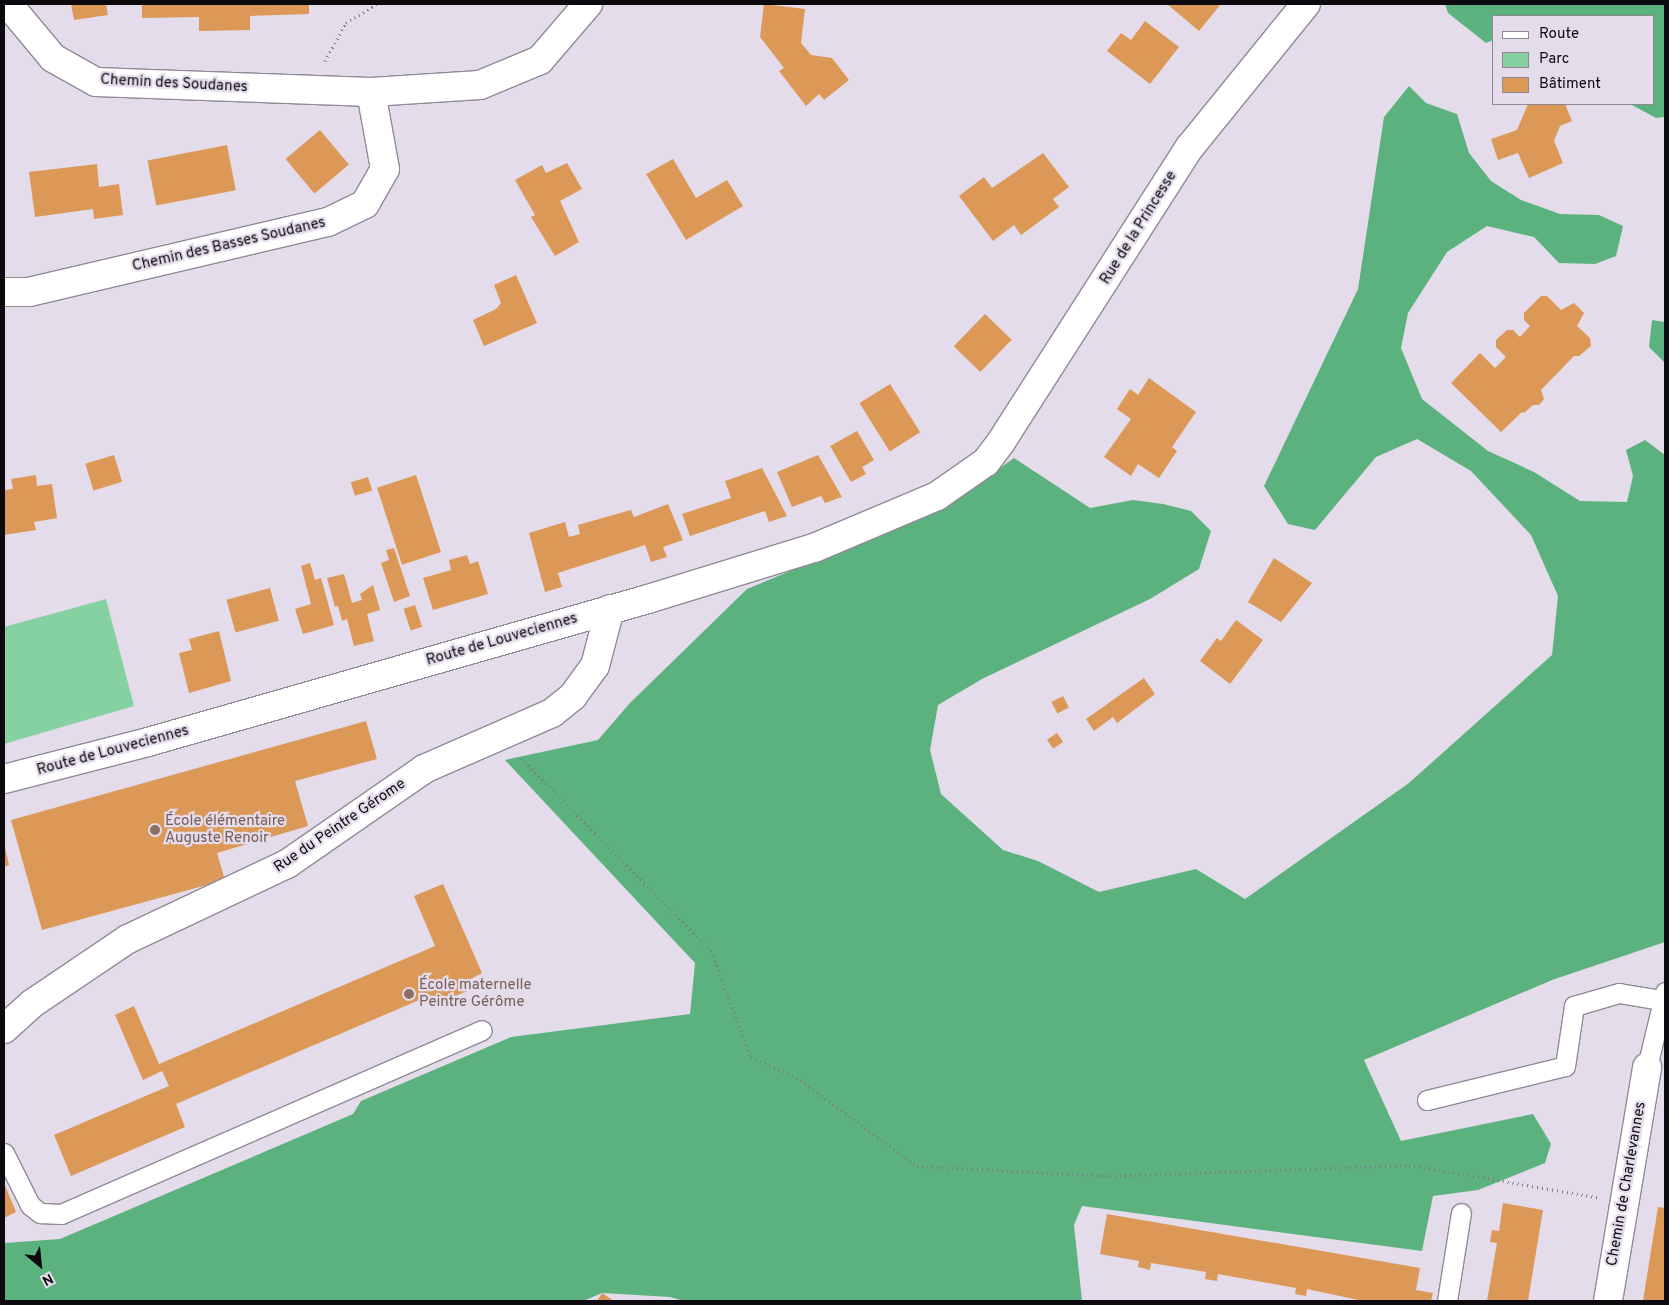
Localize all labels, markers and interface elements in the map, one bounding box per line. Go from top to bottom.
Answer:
legend [1492,15,1654,105]
text: Route [1539,25,1579,44]
text: Parc [1539,50,1569,69]
street label: Chemin des Soudanes [100,71,248,97]
text: Bâtiment [1539,75,1601,94]
street label: Rue de la Princesse [1097,168,1181,288]
street label: Chemin des Basses Soudanes [131,214,327,276]
street label: Route de Louveciennes [424,610,580,670]
street label: Route de Louveciennes [35,722,191,780]
street label: Rue du Peintre Gérome [271,775,409,877]
place label: École élémentaire Auguste Renoir [165,812,285,847]
marker: École élémentaire Auguste Renoir [149,824,161,836]
place label: École maternelle Peintre Gérôme [419,976,532,1011]
marker: École maternelle Peintre Gérôme [403,988,415,1000]
street label: Chemin de Charlevannes [1604,1100,1650,1268]
north arrow [15,1240,65,1290]
text: N [39,1269,56,1289]

